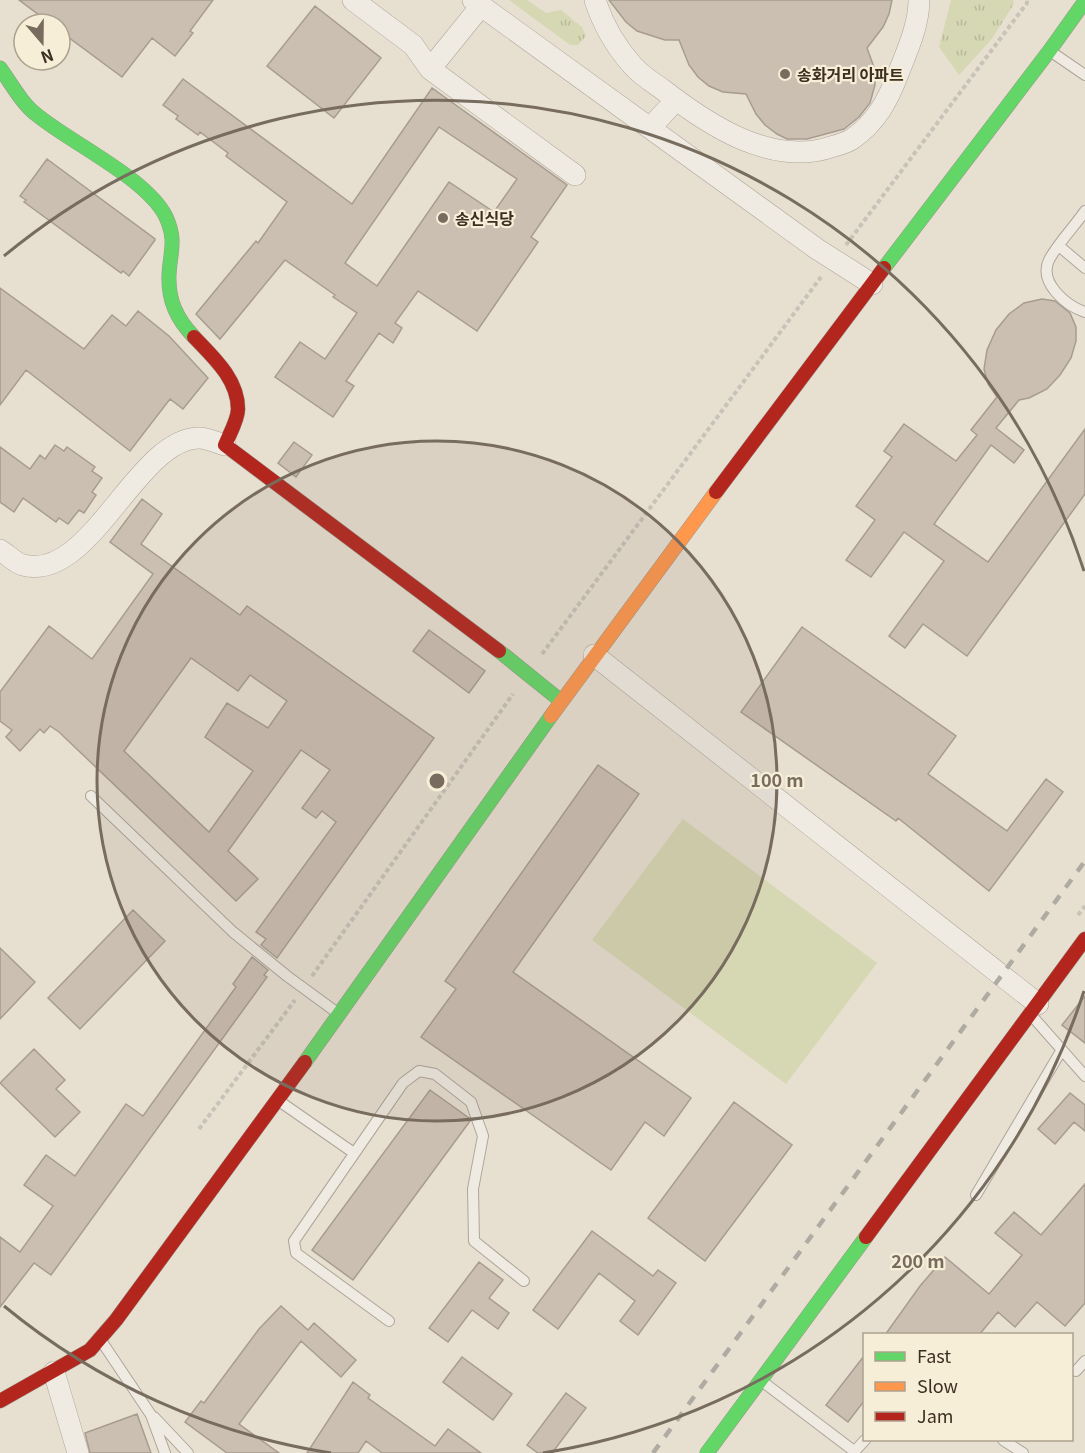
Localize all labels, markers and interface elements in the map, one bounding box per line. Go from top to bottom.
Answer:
north arrow [12,12,72,72]
text: N [38,44,57,70]
place label: 송화거리 아파트 [797,62,904,86]
marker: 송화거리 아파트 [778,67,792,81]
place label: 송신식당 [455,206,514,230]
marker: 송신식당 [436,211,450,225]
text: 100 m [750,766,804,792]
centre of rings [427,771,447,791]
text: 200 m [891,1247,945,1273]
legend [863,1333,1073,1441]
text: Fast [917,1342,951,1368]
text: Slow [917,1372,958,1398]
text: Jam [917,1402,953,1428]

